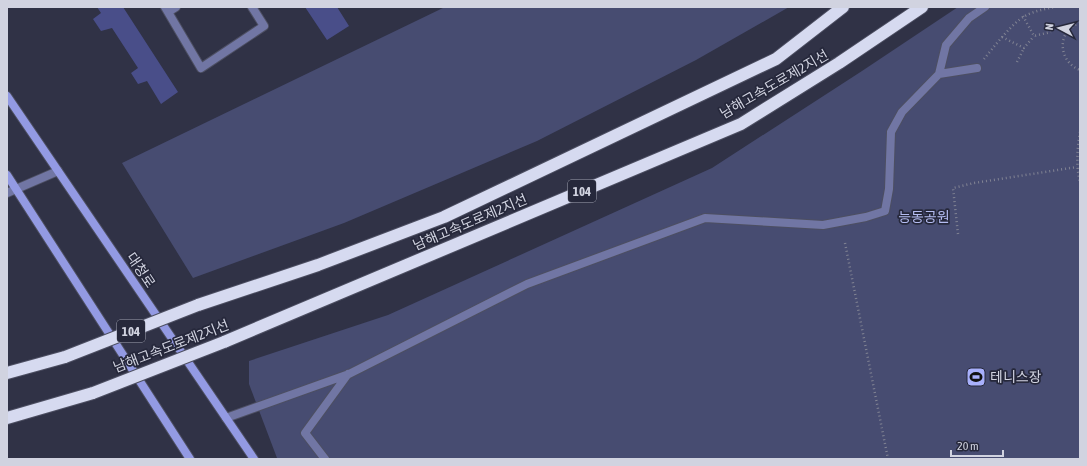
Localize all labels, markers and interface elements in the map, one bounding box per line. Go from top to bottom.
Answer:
north arrow [1039,8,1079,48]
text: N [1043,23,1055,31]
street label: 남해고속도로제2지선 [717,46,831,122]
road number: 104 [568,180,596,202]
street label: 남해고속도로제2지선 [410,191,530,253]
park label: 능동공원 [898,209,950,225]
street label: 대청로 [124,250,159,291]
street label: 남해고속도로제2지선 [111,317,231,375]
road number: 104 [117,320,145,342]
sports icon: 테니스장 [965,366,987,388]
place label: 테니스장 [990,369,1042,385]
scale bar [951,432,1003,458]
text: 20 m [957,439,979,453]

